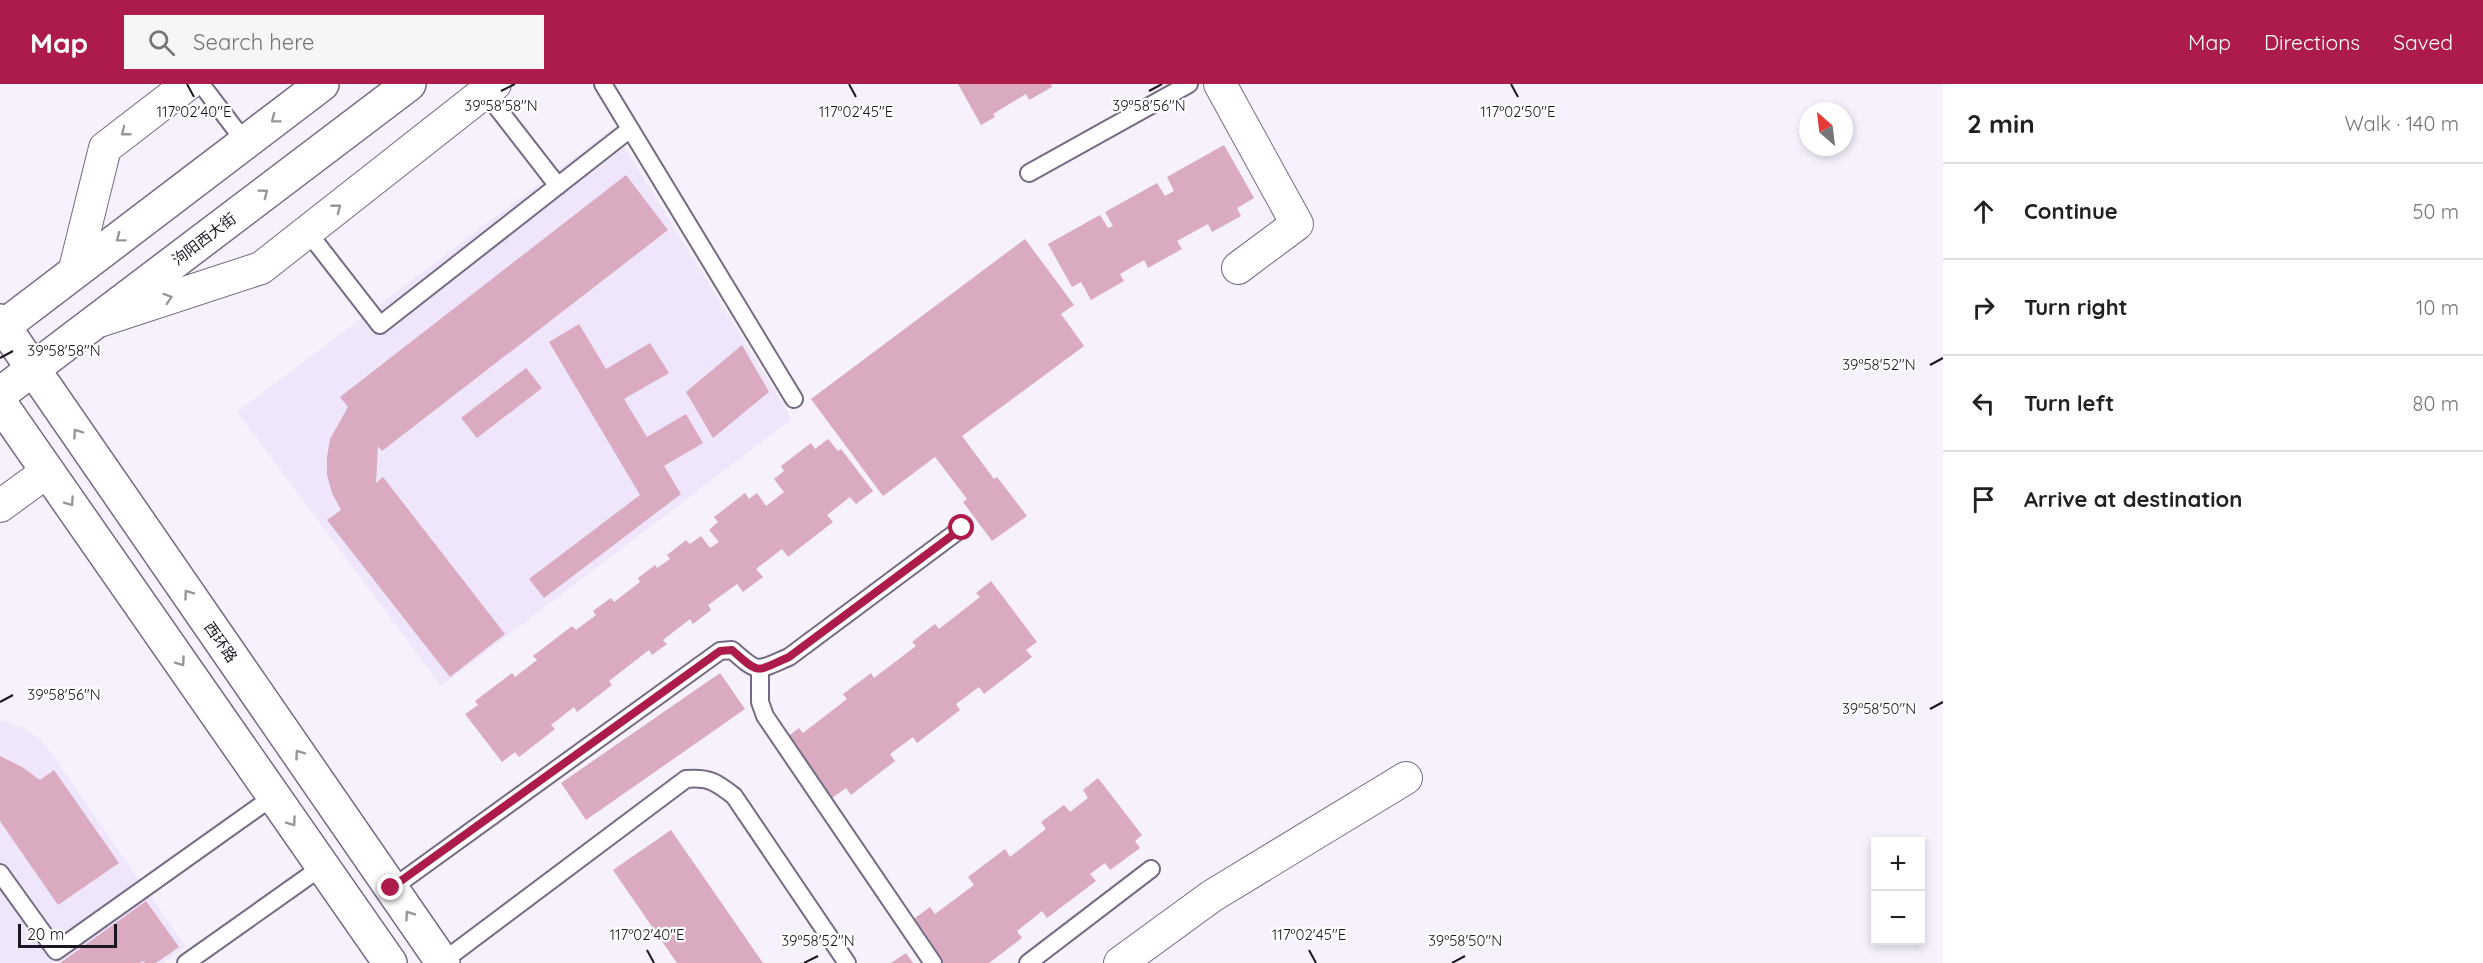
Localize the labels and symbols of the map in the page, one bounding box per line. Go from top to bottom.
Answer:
text: 39°58'58"N [464,96,538,115]
text: 39°58'56"N [1112,96,1186,115]
text: 117°02'40"E [156,102,232,121]
text: 117°02'45"E [819,102,893,121]
text: 117°02'50"E [1480,102,1556,121]
north arrow [1799,102,1853,156]
one-way arrow [271,112,282,123]
one-way arrow [121,125,132,136]
one-way arrow [257,190,268,201]
one-way arrow [330,204,341,215]
street label: 泃阳西大街 [168,209,240,269]
one-way arrow [116,230,127,241]
one-way arrow [162,293,173,306]
text: 39°58'58"N [27,341,101,360]
text: 39°58'52"N [1842,355,1916,374]
one-way arrow [73,429,84,440]
one-way arrow [63,496,74,507]
route start [948,514,974,540]
one-way arrow [184,589,195,600]
street label: 西环路 [200,618,242,666]
one-way arrow [174,656,185,667]
text: 39°58'56"N [27,685,101,704]
text: 39°58'50"N [1842,699,1916,718]
one-way arrow [295,750,306,761]
one-way arrow [285,816,296,827]
route end [377,874,403,900]
one-way arrow [405,911,416,922]
scale bar [18,921,117,948]
text: 117°02'40"E [609,925,685,944]
text: 117°02'45"E [1272,925,1346,944]
text: 39°58'52"N [781,931,855,950]
text: 39°58'50"N [1428,931,1502,950]

